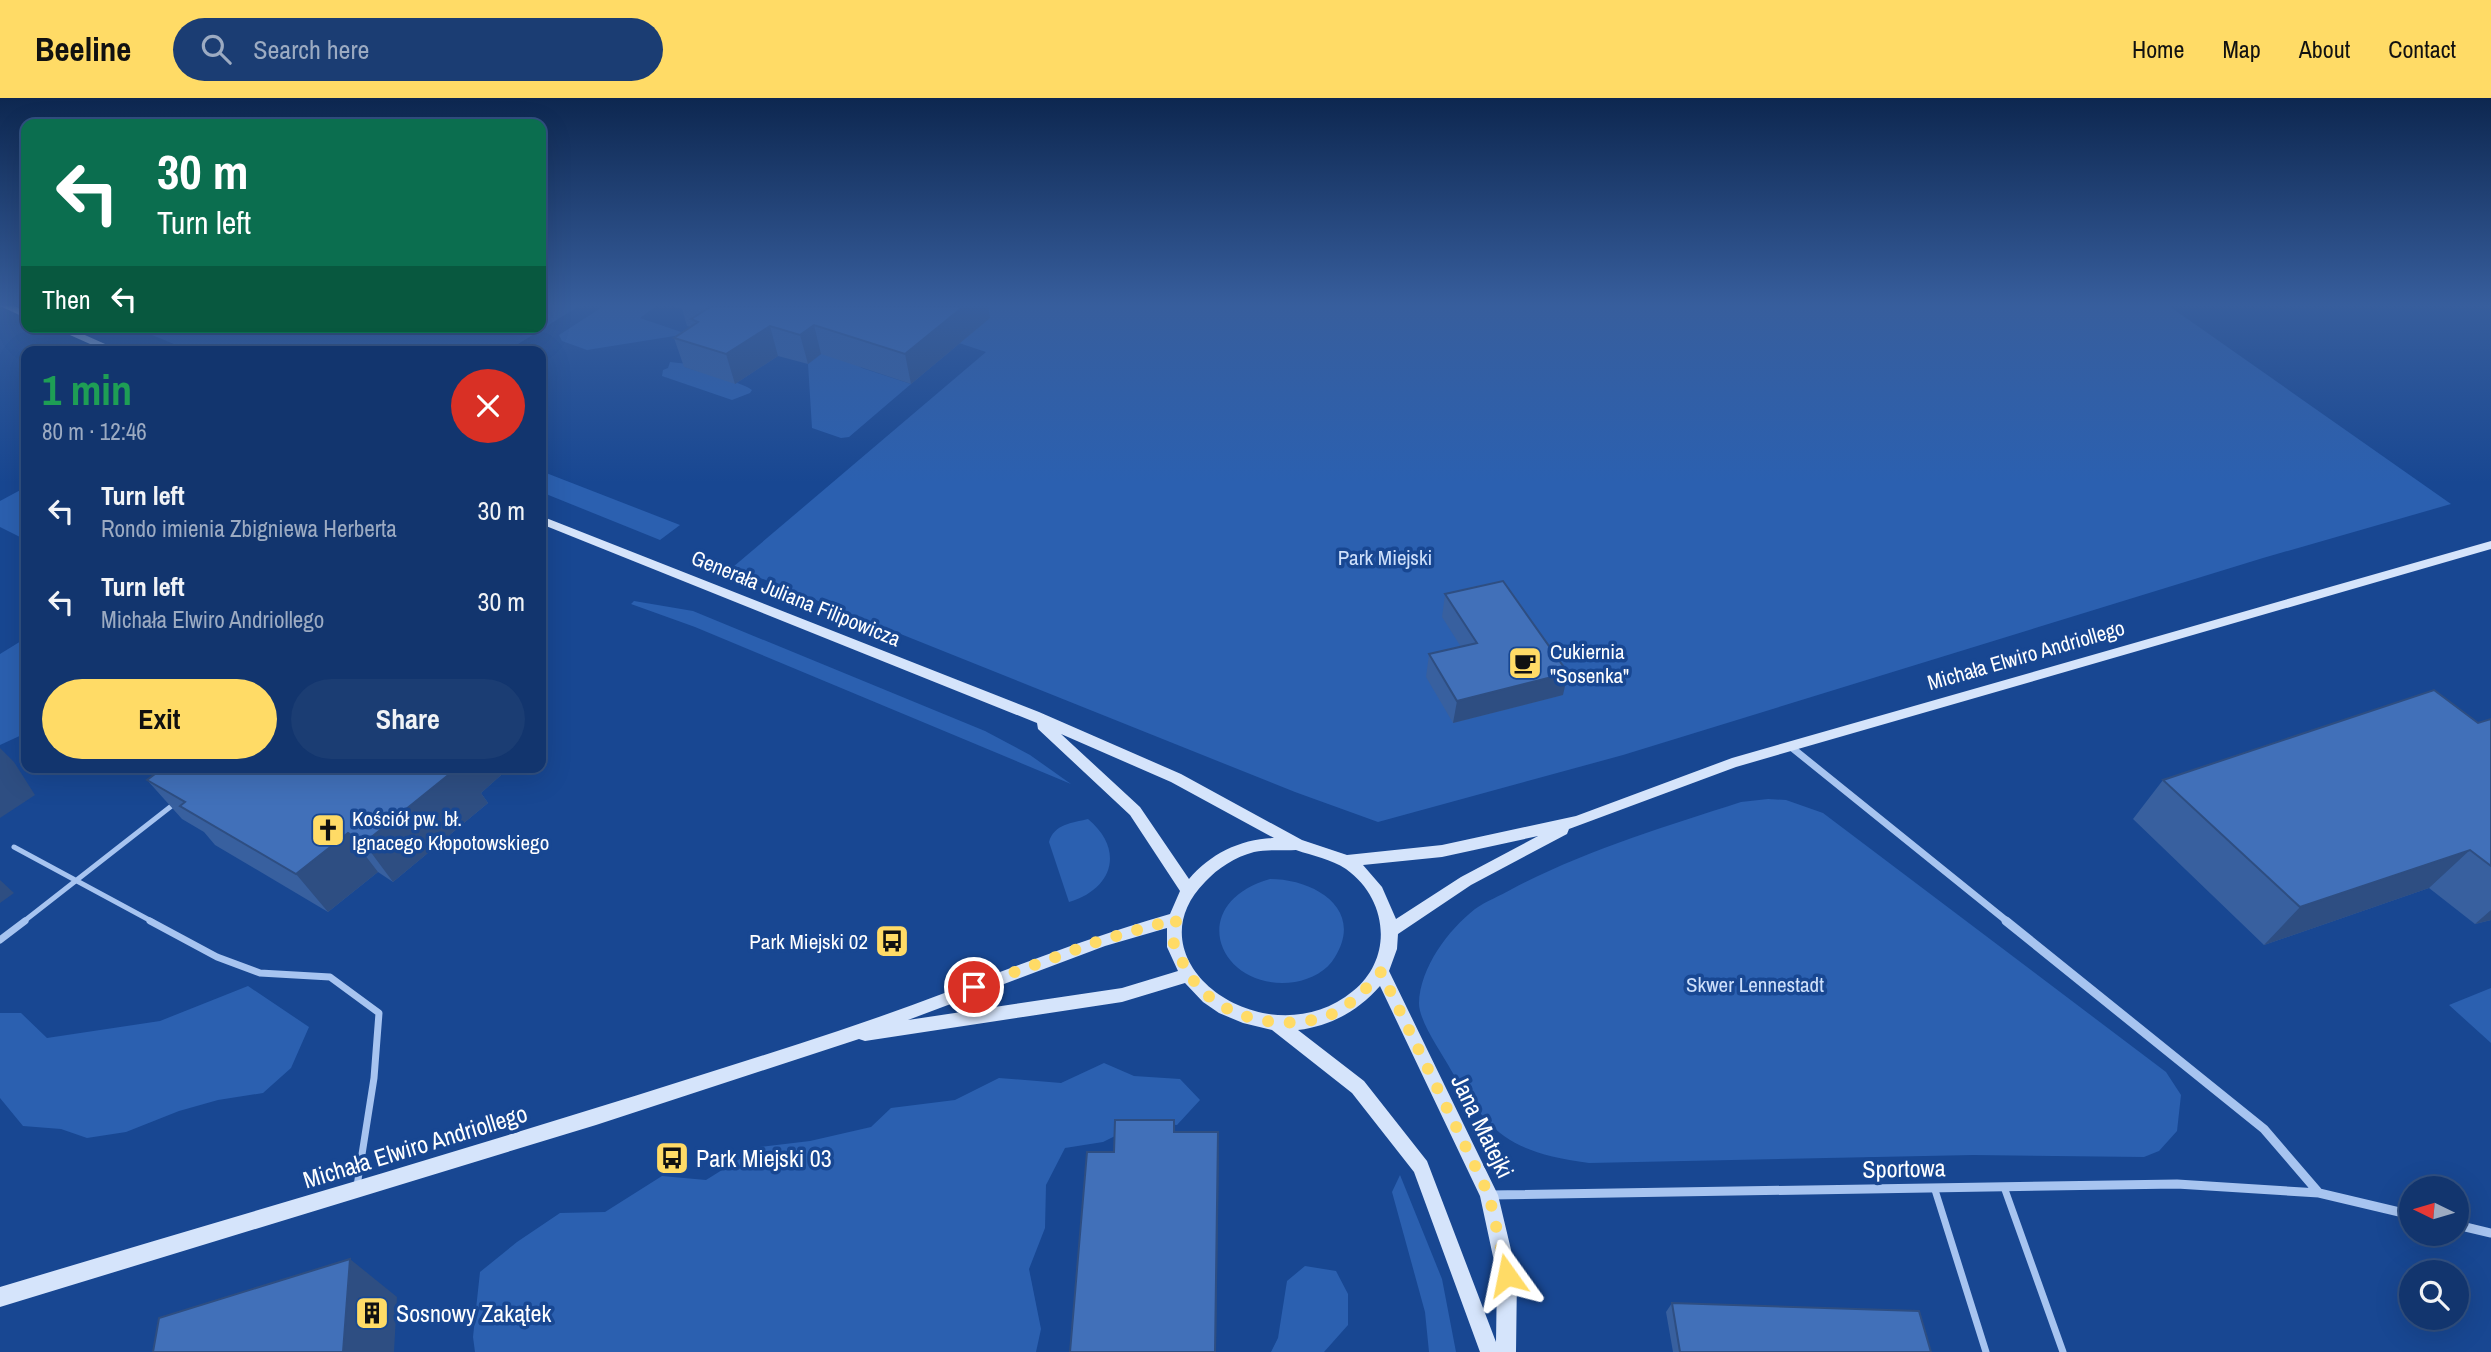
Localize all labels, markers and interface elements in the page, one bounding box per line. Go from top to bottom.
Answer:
search box [173,18,663,81]
text: Beeline [35,27,131,71]
icon: search [197,30,235,68]
text: Search here [253,32,369,67]
text: Home [2132,33,2184,65]
text: Map [2222,33,2261,65]
text: About [2299,33,2350,65]
text: Contact [2388,33,2456,65]
text: 30 m [157,138,249,204]
icon: left [42,147,133,238]
text: Turn left [157,201,251,244]
icon: left [105,280,143,318]
text: Then [42,282,91,317]
text: 1 min [42,362,132,418]
button: close [451,369,525,443]
text: 80 m · 12:46 [42,416,147,447]
text: Turn left [101,478,185,513]
icon: left [42,492,80,530]
text: 30 m [478,493,525,528]
text: Rondo imienia Zbigniewa Herberta [101,513,397,544]
street label: Generała Juliana Filipowicza [687,543,905,653]
park label: Park Miejski [1338,543,1432,572]
text: Turn left [101,569,185,604]
icon: left [42,583,80,621]
text: 30 m [478,584,525,619]
text: Michała Elwiro Andriollego [101,604,324,635]
street label: Michała Elwiro Andriollego [1924,613,2128,697]
place label: Cukiernia "Sosenka" [1550,637,1629,690]
cafe icon: Cukiernia "Sosenka" [1506,644,1544,682]
button: Exit [42,679,277,759]
button: Share [291,679,525,759]
place label: Kościół pw. bł. Ignacego Kłopotowskiego [352,804,549,857]
church icon: Kościół pw. bł. Ignacego Kłopotowskiego [309,811,347,849]
bus stop icon: Park Miejski 02 [873,922,911,960]
place label: Park Miejski 02 [749,927,868,956]
pin [944,957,1004,1017]
icon: arrive [955,968,993,1006]
park label: Skwer Lennestadt [1686,970,1824,999]
street label: Jana Matejki [1444,1069,1522,1183]
street label: Michała Elwiro Andriollego [299,1097,531,1195]
bus stop icon: Park Miejski 03 [653,1139,691,1177]
place label: Park Miejski 03 [696,1142,832,1174]
street label: Sportowa [1862,1151,1946,1185]
north arrow [2399,1176,2469,1246]
map controls [2399,1176,2469,1330]
position arrow [1470,1238,1544,1312]
button: search [2399,1260,2469,1330]
building icon: Sosnowy Zakątek [353,1294,391,1332]
place label: Sosnowy Zakątek [396,1297,551,1329]

